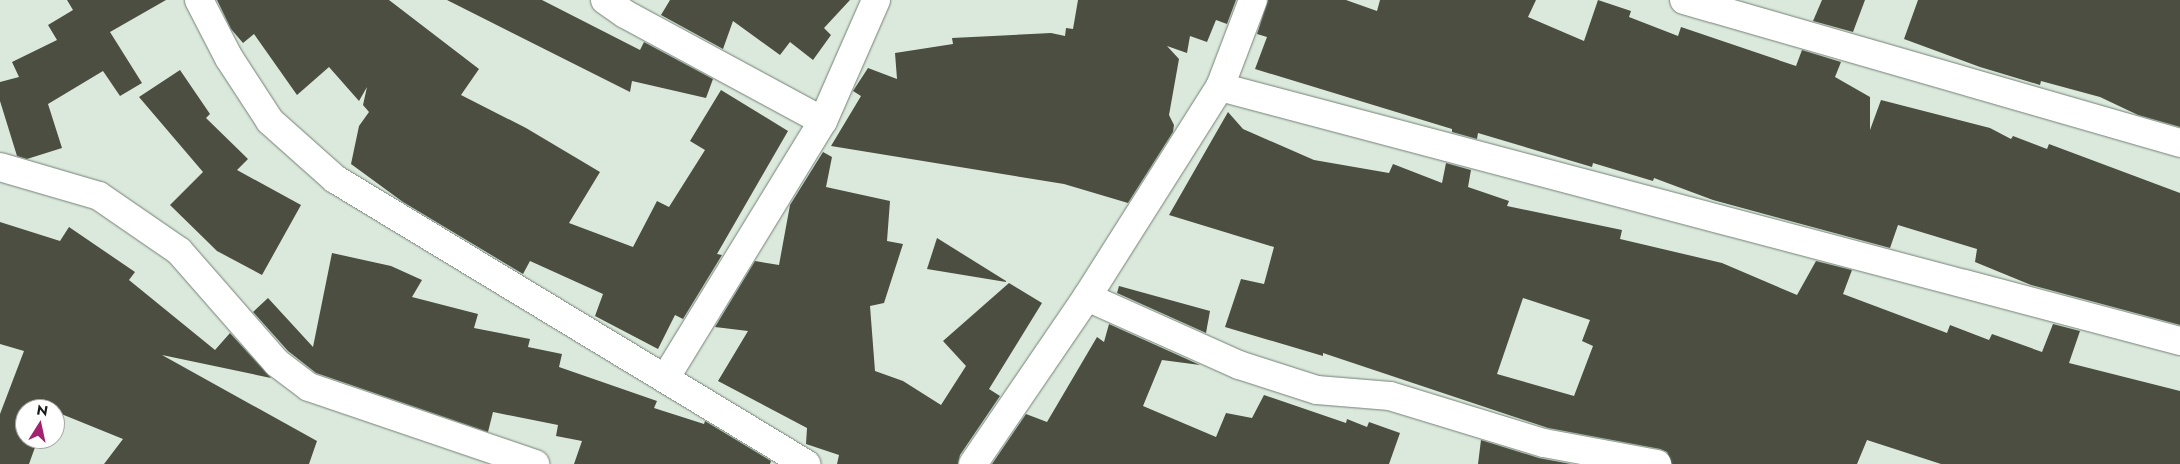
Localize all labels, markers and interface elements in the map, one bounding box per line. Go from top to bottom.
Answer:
north arrow [15,399,65,449]
text: N [35,399,50,421]

